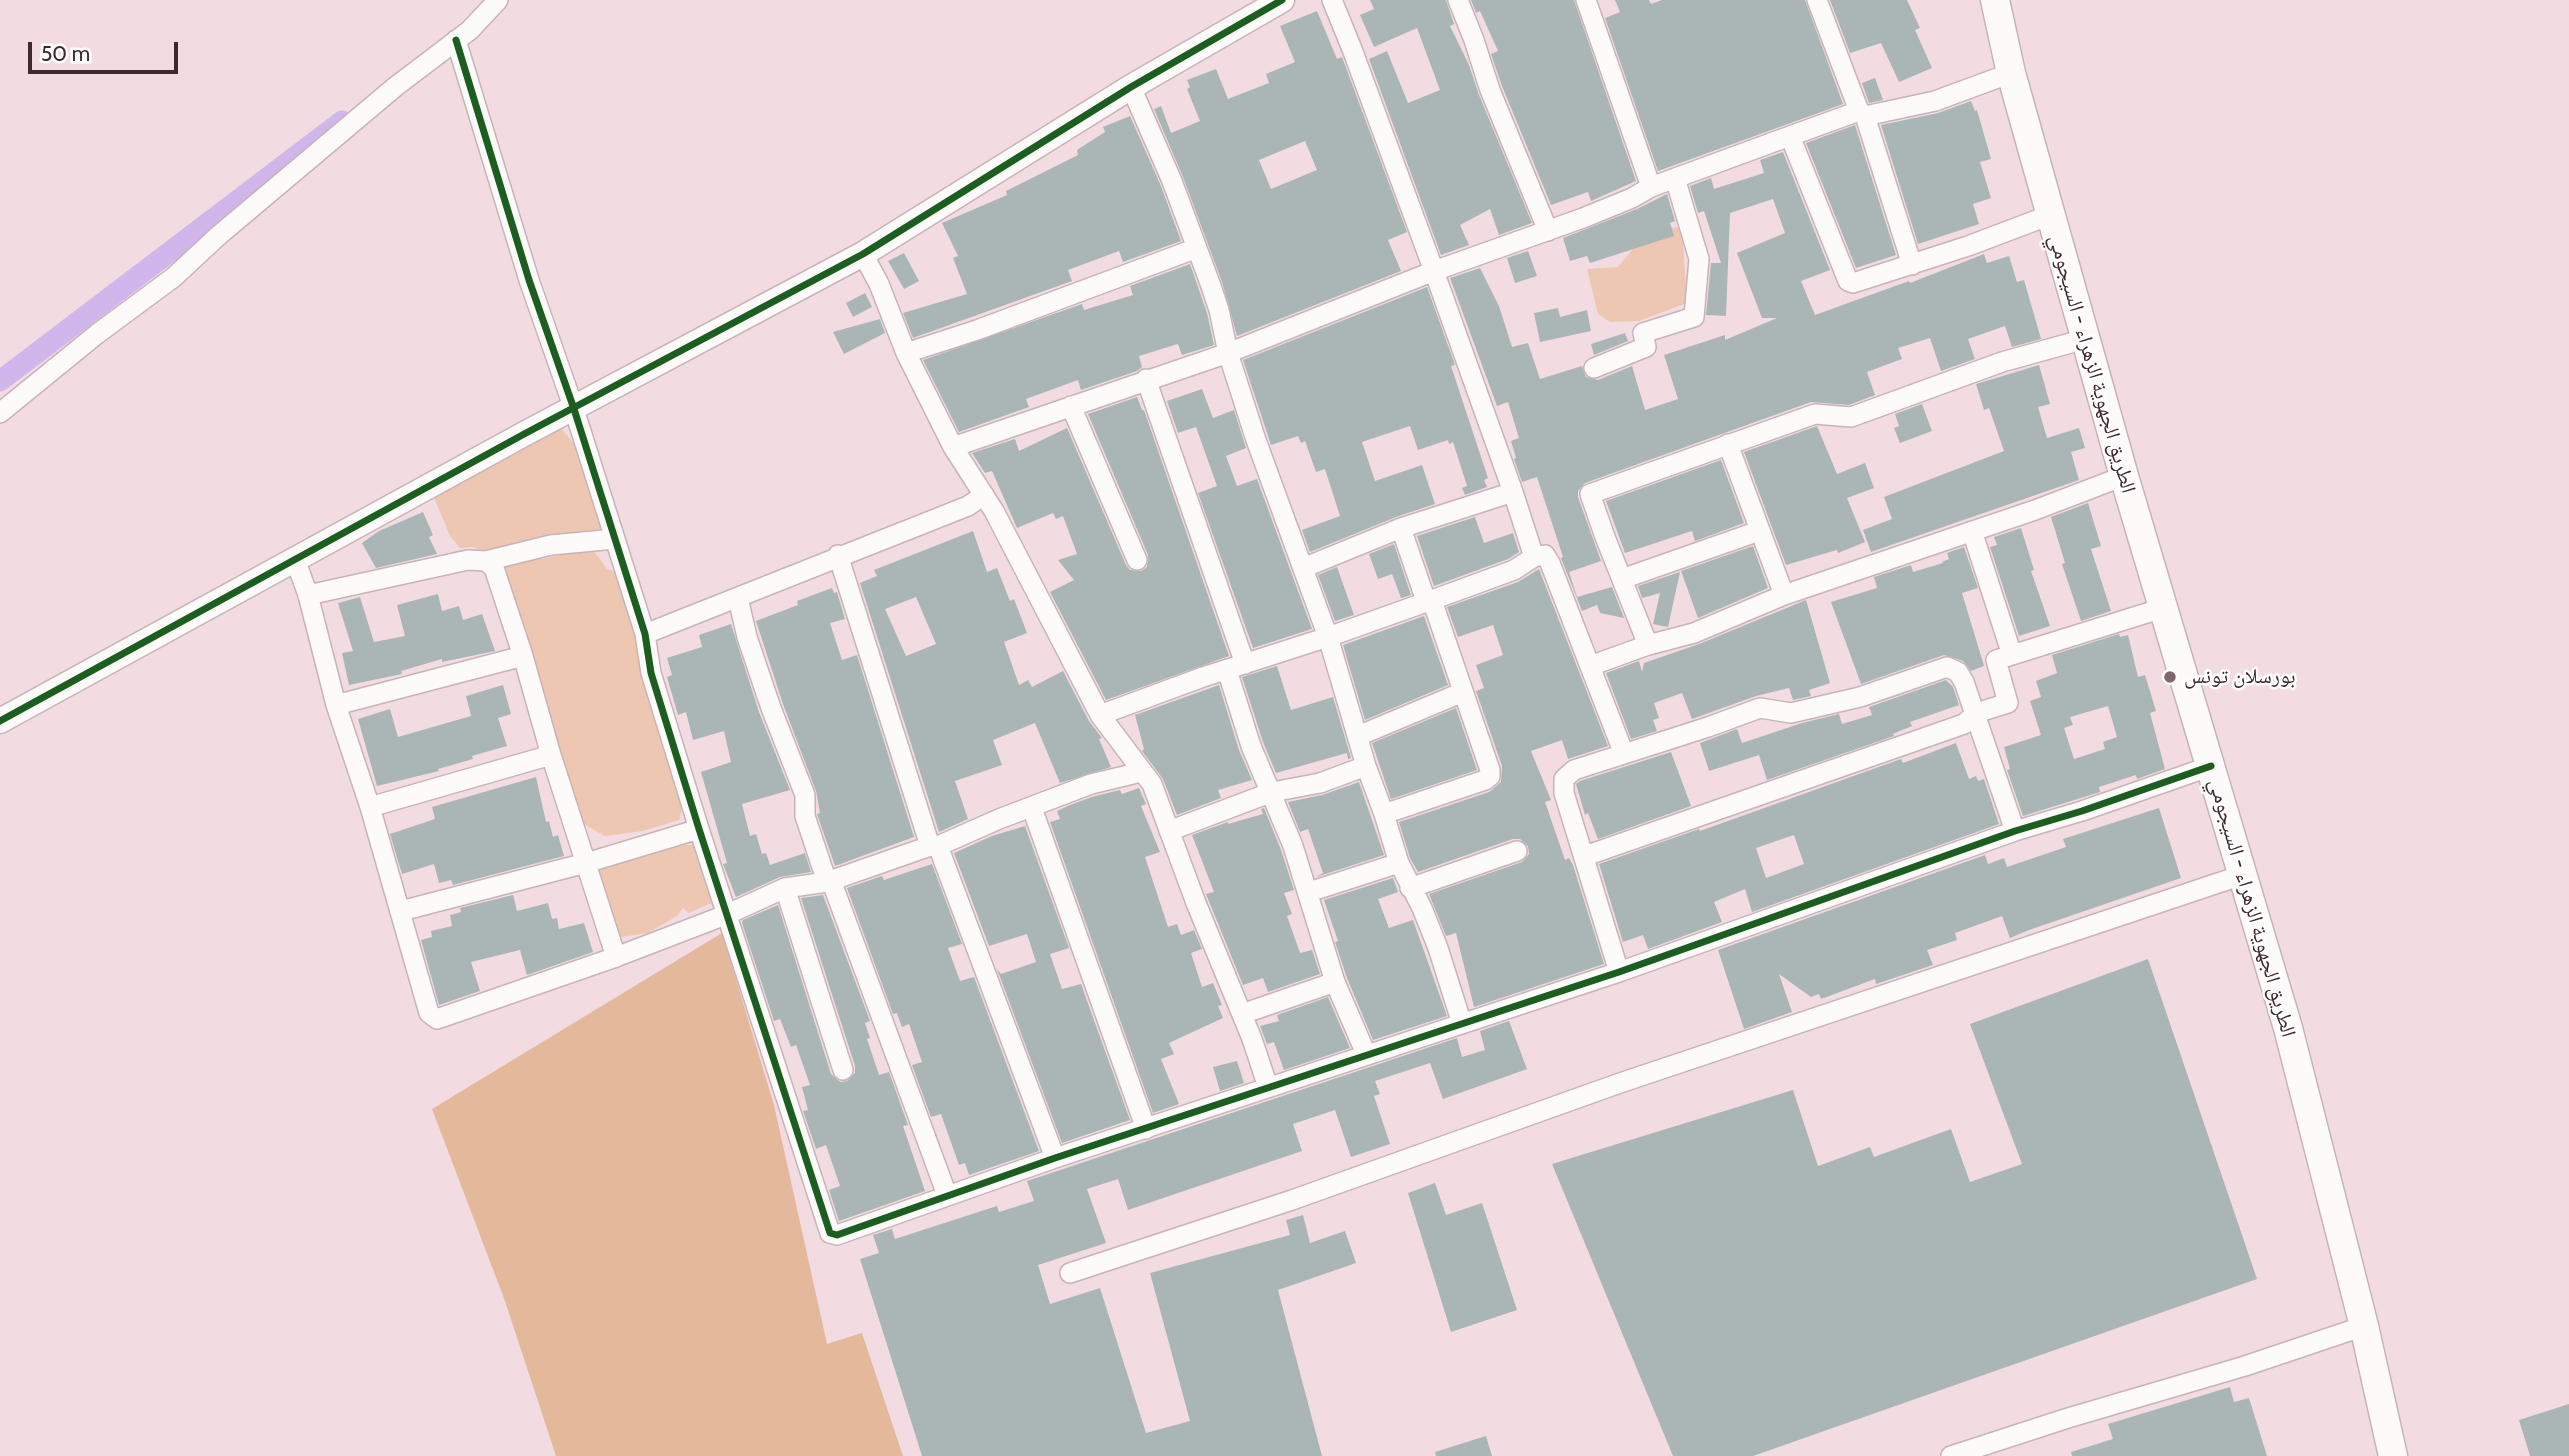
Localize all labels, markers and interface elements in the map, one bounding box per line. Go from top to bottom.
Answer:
scale bar [32,28,182,72]
text: 50 m [41,41,90,66]
street label: الطريق الجهوية الزهراء - السيجومي [2043,232,2141,496]
place label: بورسلان تونس [2184,664,2296,690]
marker: بورسلان تونس [2162,669,2178,685]
street label: الطريق الجهوية الزهراء - السيجومي [2203,776,2301,1040]

